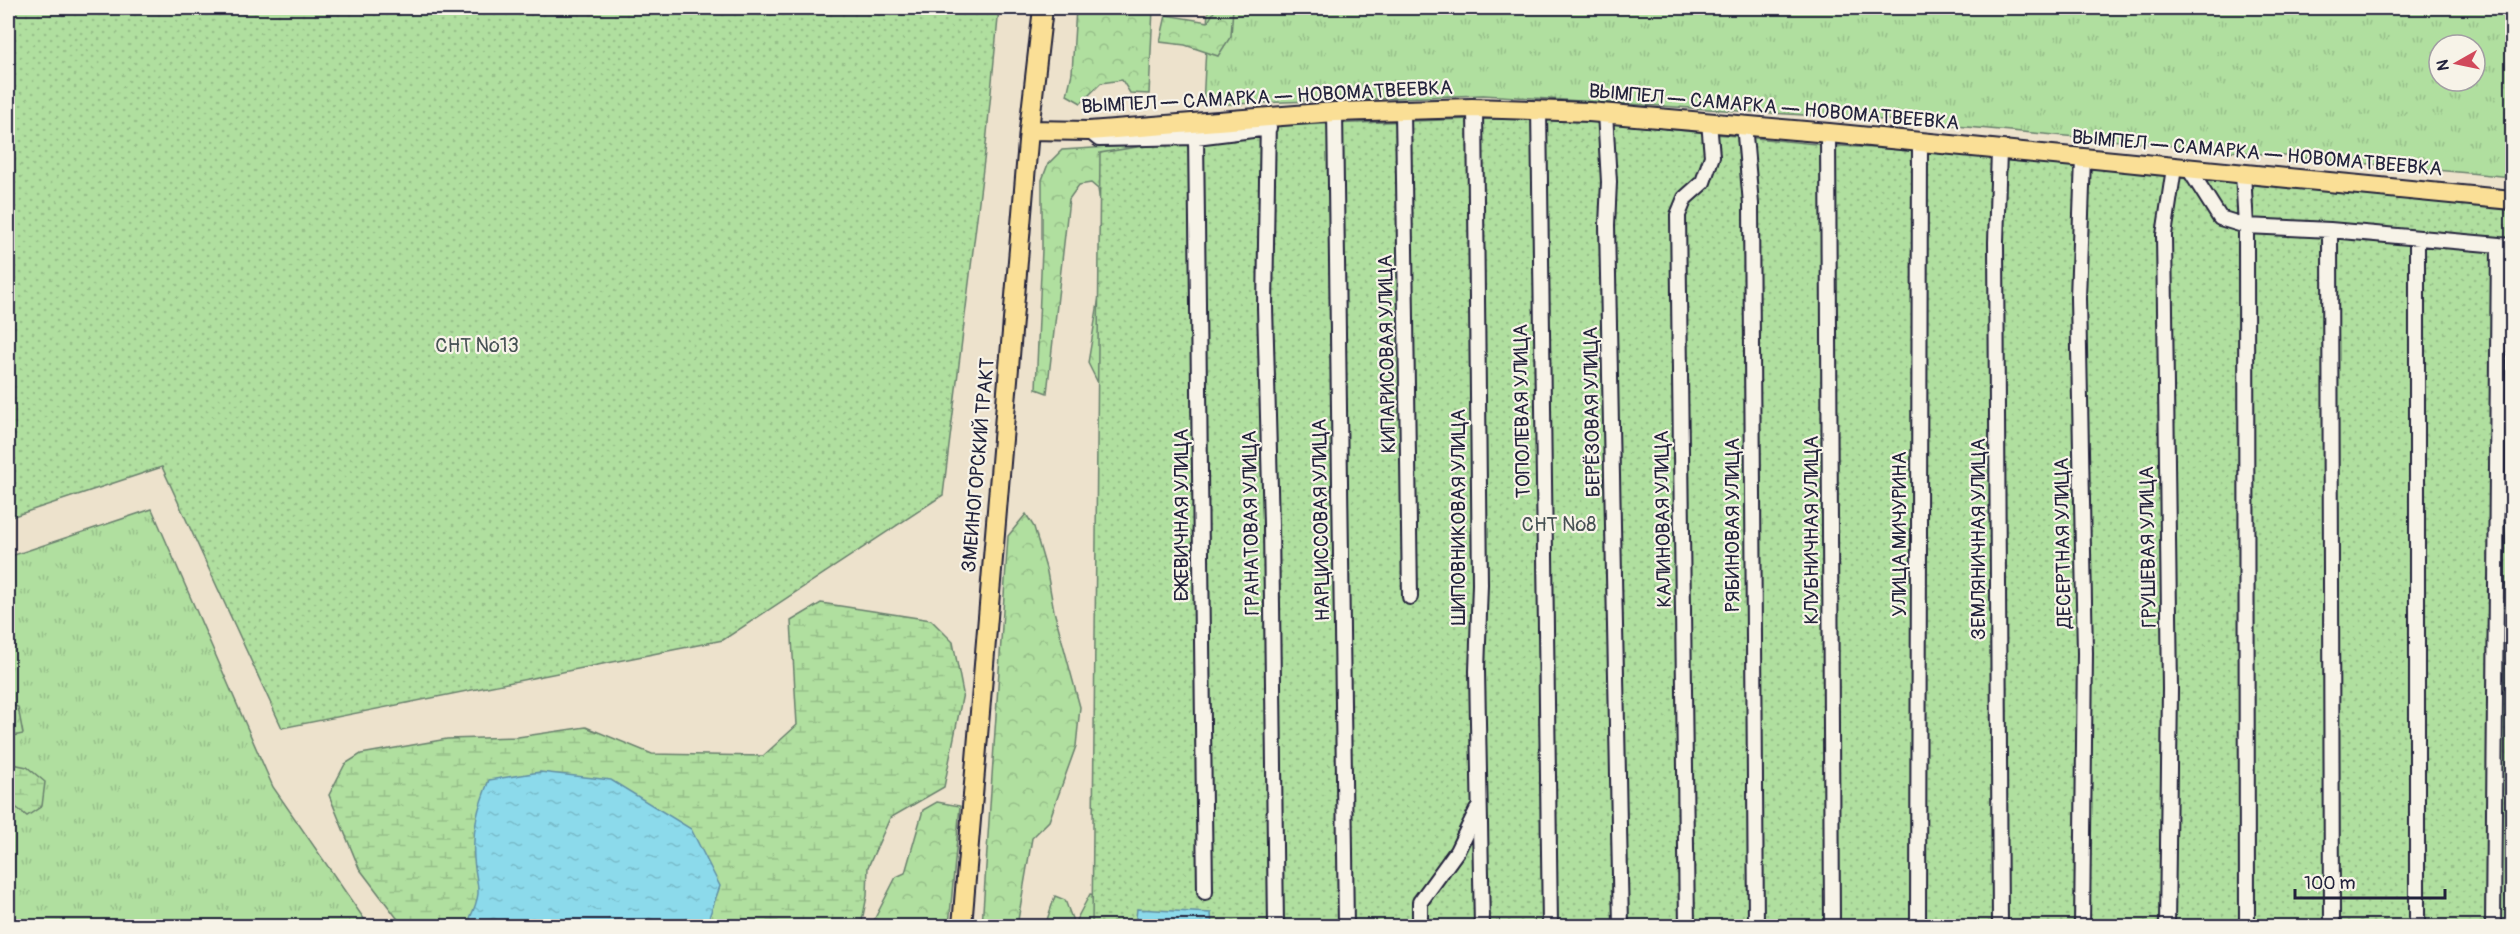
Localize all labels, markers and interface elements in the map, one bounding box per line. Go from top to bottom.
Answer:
north arrow [2427,33,2487,93]
text: N [2432,58,2454,72]
street label: ВЫМПЕЛ — САМАРКА — НОВОМАТВЕЕВКА [1081,75,1453,119]
street label: ВЫМПЕЛ — САМАРКА — НОВОМАТВЕЕВКА [1588,78,1960,136]
street label: ВЫМПЕЛ — САМАРКА — НОВОМАТВЕЕВКА [2071,124,2443,182]
street label: КИПАРИСОВАЯ УЛИЦА [1373,254,1401,454]
street label: ТОПОЛЕВАЯ УЛИЦА [1508,324,1536,498]
street label: БЕРЁЗОВАЯ УЛИЦА [1578,326,1606,498]
park label: СНТ №13 [435,333,519,358]
street label: ЗМЕИНОГОРСКИЙ ТРАКТ [956,357,1000,573]
street label: ШИПОВНИКОВАЯ УЛИЦА [1446,409,1471,625]
street label: НАРЦИССОВАЯ УЛИЦА [1307,418,1335,621]
street label: ЕЖЕВИЧНАЯ УЛИЦА [1169,429,1194,601]
street label: ГРАНАТОВАЯ УЛИЦА [1237,430,1265,616]
street label: КАЛИНОВАЯ УЛИЦА [1649,430,1677,608]
street label: КЛУБНИЧНАЯ УЛИЦА [1799,436,1824,624]
street label: РЯБИНОВАЯ УЛИЦА [1720,438,1745,612]
street label: ЗЕМЛЯНИЧНАЯ УЛИЦА [1966,438,1991,640]
street label: УЛИЦА МИЧУРИНА [1887,451,1912,617]
street label: ДЕСЕРТНАЯ УЛИЦА [2049,457,2077,630]
street label: ГРУШЕВАЯ УЛИЦА [2134,466,2162,628]
park label: СНТ №8 [1522,512,1596,537]
scale bar [2295,862,2445,900]
text: 100 m [2304,872,2356,895]

